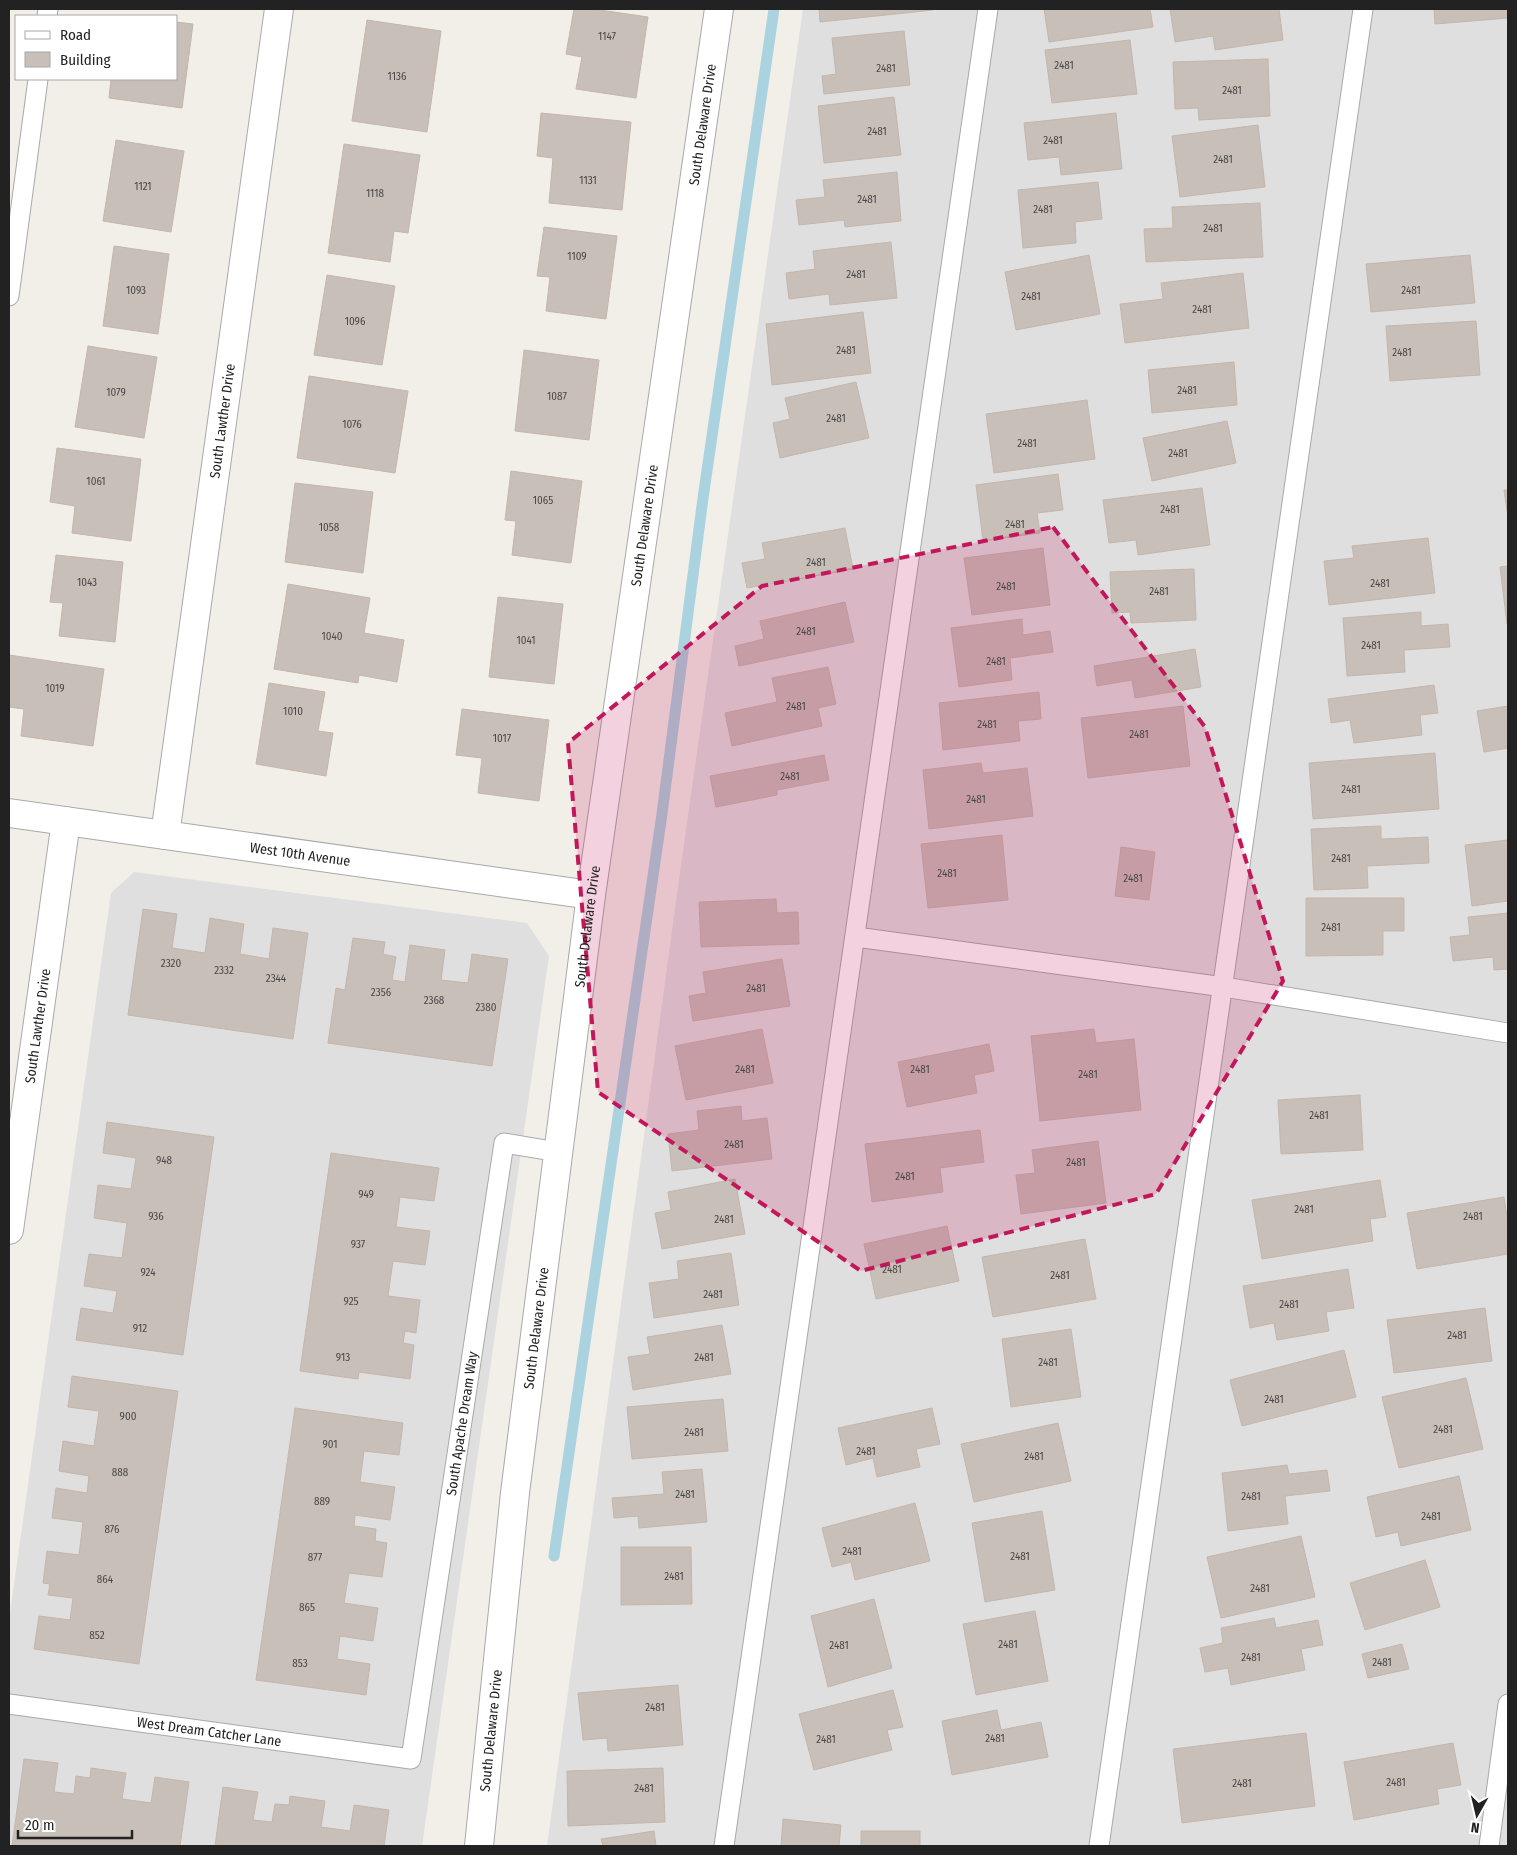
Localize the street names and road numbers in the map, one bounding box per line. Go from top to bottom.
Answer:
street label: South Delaware Drive [686,63,720,187]
street label: South Lawther Drive [206,362,239,479]
street label: South Delaware Drive [628,464,662,587]
street label: West 10th Avenue [249,839,351,870]
street label: South Delaware Drive [571,864,604,988]
street label: South Lawther Drive [22,967,54,1085]
street label: South Delaware Drive [520,1266,553,1390]
street label: South Apache Dream Way [443,1350,482,1497]
street label: South Delaware Drive [477,1669,506,1793]
street label: West Dream Catcher Lane [136,1714,282,1750]

